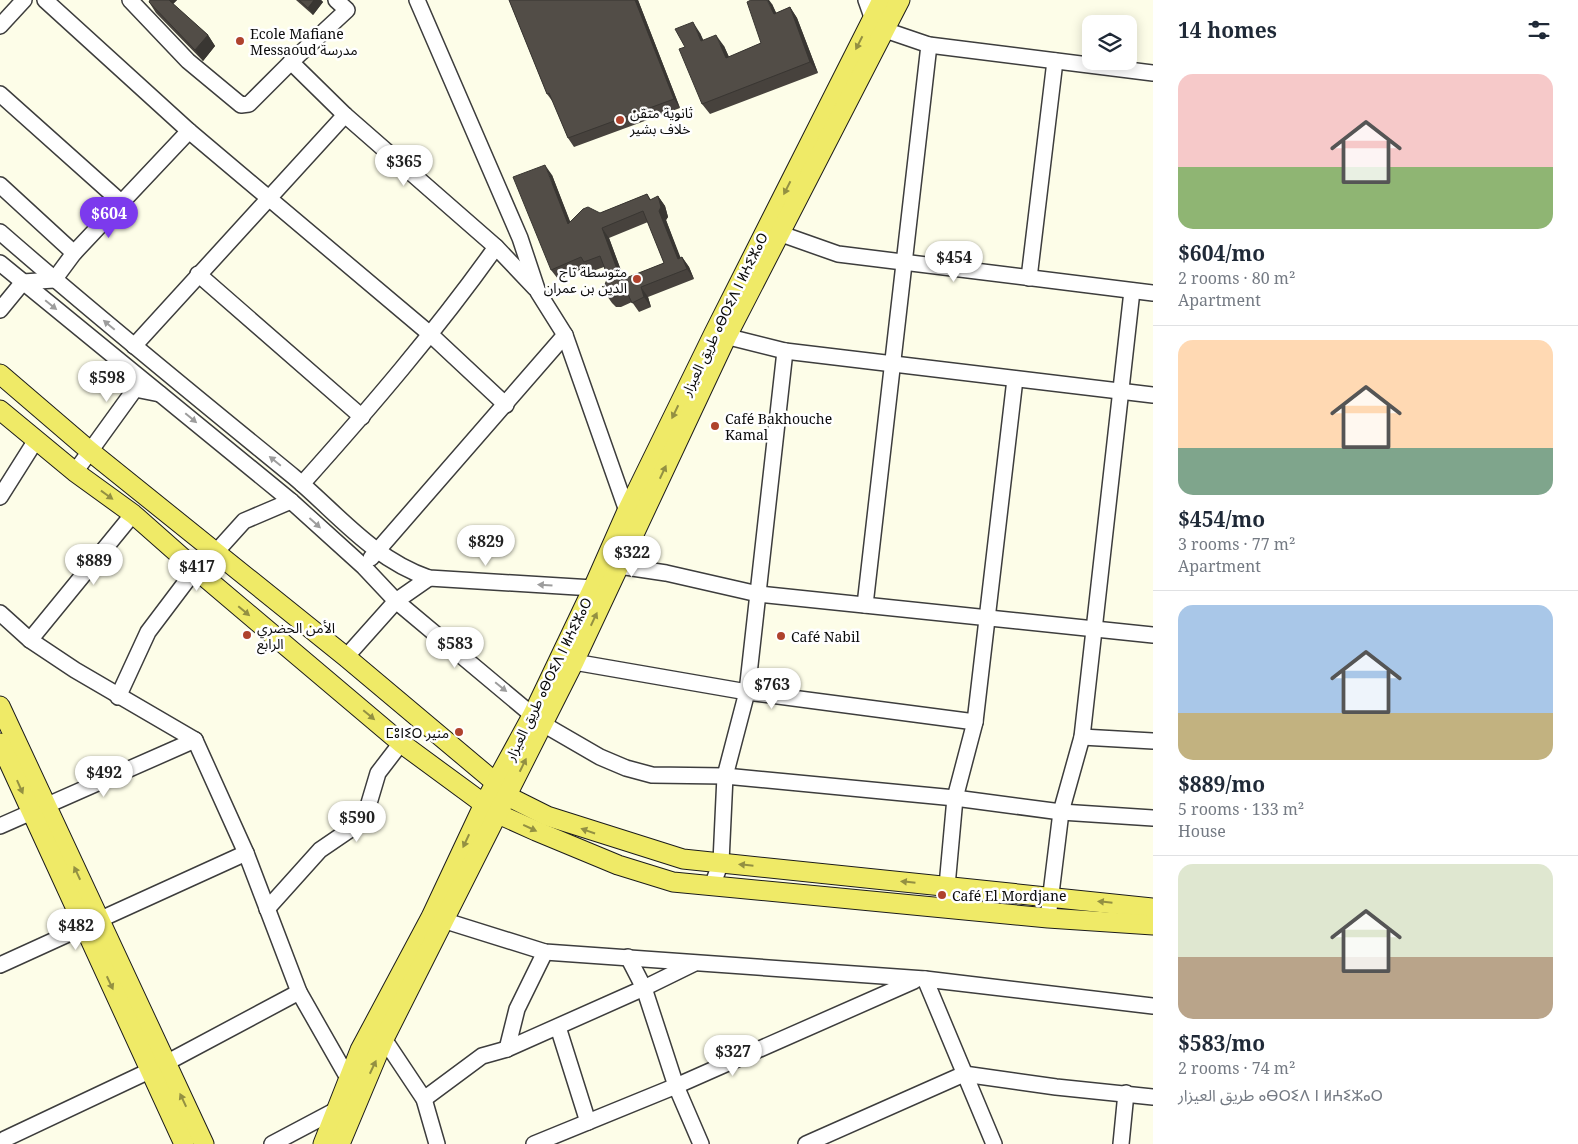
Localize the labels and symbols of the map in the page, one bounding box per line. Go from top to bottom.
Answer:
place label: Ecole Mafiane Messaoud مدرسة [250,24,358,59]
marker: Ecole Mafiane Messaoud مدرسة [234,35,246,47]
one-way arrow [855,36,863,50]
place label: ثانوية متقن خلاف بشير [629,103,693,138]
marker: ثانوية متقن خلاف بشير [614,114,626,126]
pin: $365 [374,144,434,187]
one-way arrow [783,181,791,196]
pin: $604 [79,196,139,239]
street label: طريق العيزار ⴰⴱⵔⵉⴷ ⵏ ⵍⵄⵉⵣⴰⵔ [676,229,773,400]
pin: $454 [924,240,984,283]
place label: متوسطة تاج الدين بن عمران [544,262,627,297]
marker: متوسطة تاج الدين بن عمران [631,273,643,285]
one-way arrow [44,299,57,310]
one-way arrow [102,319,115,330]
pin: $598 [77,360,137,403]
one-way arrow [671,405,679,419]
place label: Café Bakhouche Kamal [725,409,832,444]
one-way arrow [185,412,197,423]
marker: Café Bakhouche Kamal [709,420,721,432]
one-way arrow [268,456,281,467]
one-way arrow [659,465,667,479]
one-way arrow [100,490,114,500]
one-way arrow [309,517,321,529]
pin: $829 [456,524,516,567]
pin: $322 [602,536,662,578]
pin: $889 [64,544,124,586]
pin: $417 [167,550,227,592]
one-way arrow [536,581,552,589]
street label: طريق العيزار ⴰⴱⵔⵉⴷ ⵏ ⵍⵄⵉⵣⴰⵔ [500,594,597,765]
one-way arrow [238,605,251,616]
one-way arrow [591,612,599,626]
place label: الأمن الحضري الرابع [257,618,335,655]
pin: $583 [425,626,485,669]
place label: Café Nabil [791,627,860,646]
marker: الأمن الحضري الرابع [241,629,253,641]
marker: Café Nabil [775,630,787,642]
pin: $763 [742,668,802,710]
one-way arrow [494,682,507,693]
one-way arrow [362,710,375,721]
place label: ⵎⵓⵏⵉⵔ منير [386,723,449,742]
marker: ⵎⵓⵏⵉⵔ منير [453,726,465,738]
pin: $492 [74,756,134,798]
one-way arrow [519,758,527,772]
one-way arrow [16,780,24,795]
pin: $590 [327,800,387,843]
one-way arrow [523,825,537,833]
one-way arrow [581,827,596,834]
one-way arrow [462,834,470,848]
one-way arrow [738,861,754,869]
one-way arrow [73,866,81,881]
one-way arrow [900,878,916,886]
place label: Café El Mordjane [952,886,1066,905]
marker: Café El Mordjane [936,889,948,901]
one-way arrow [1096,898,1112,906]
pin: $482 [46,908,106,951]
one-way arrow [106,976,114,990]
pin: $327 [703,1034,763,1077]
one-way arrow [369,1060,377,1074]
one-way arrow [179,1093,187,1107]

